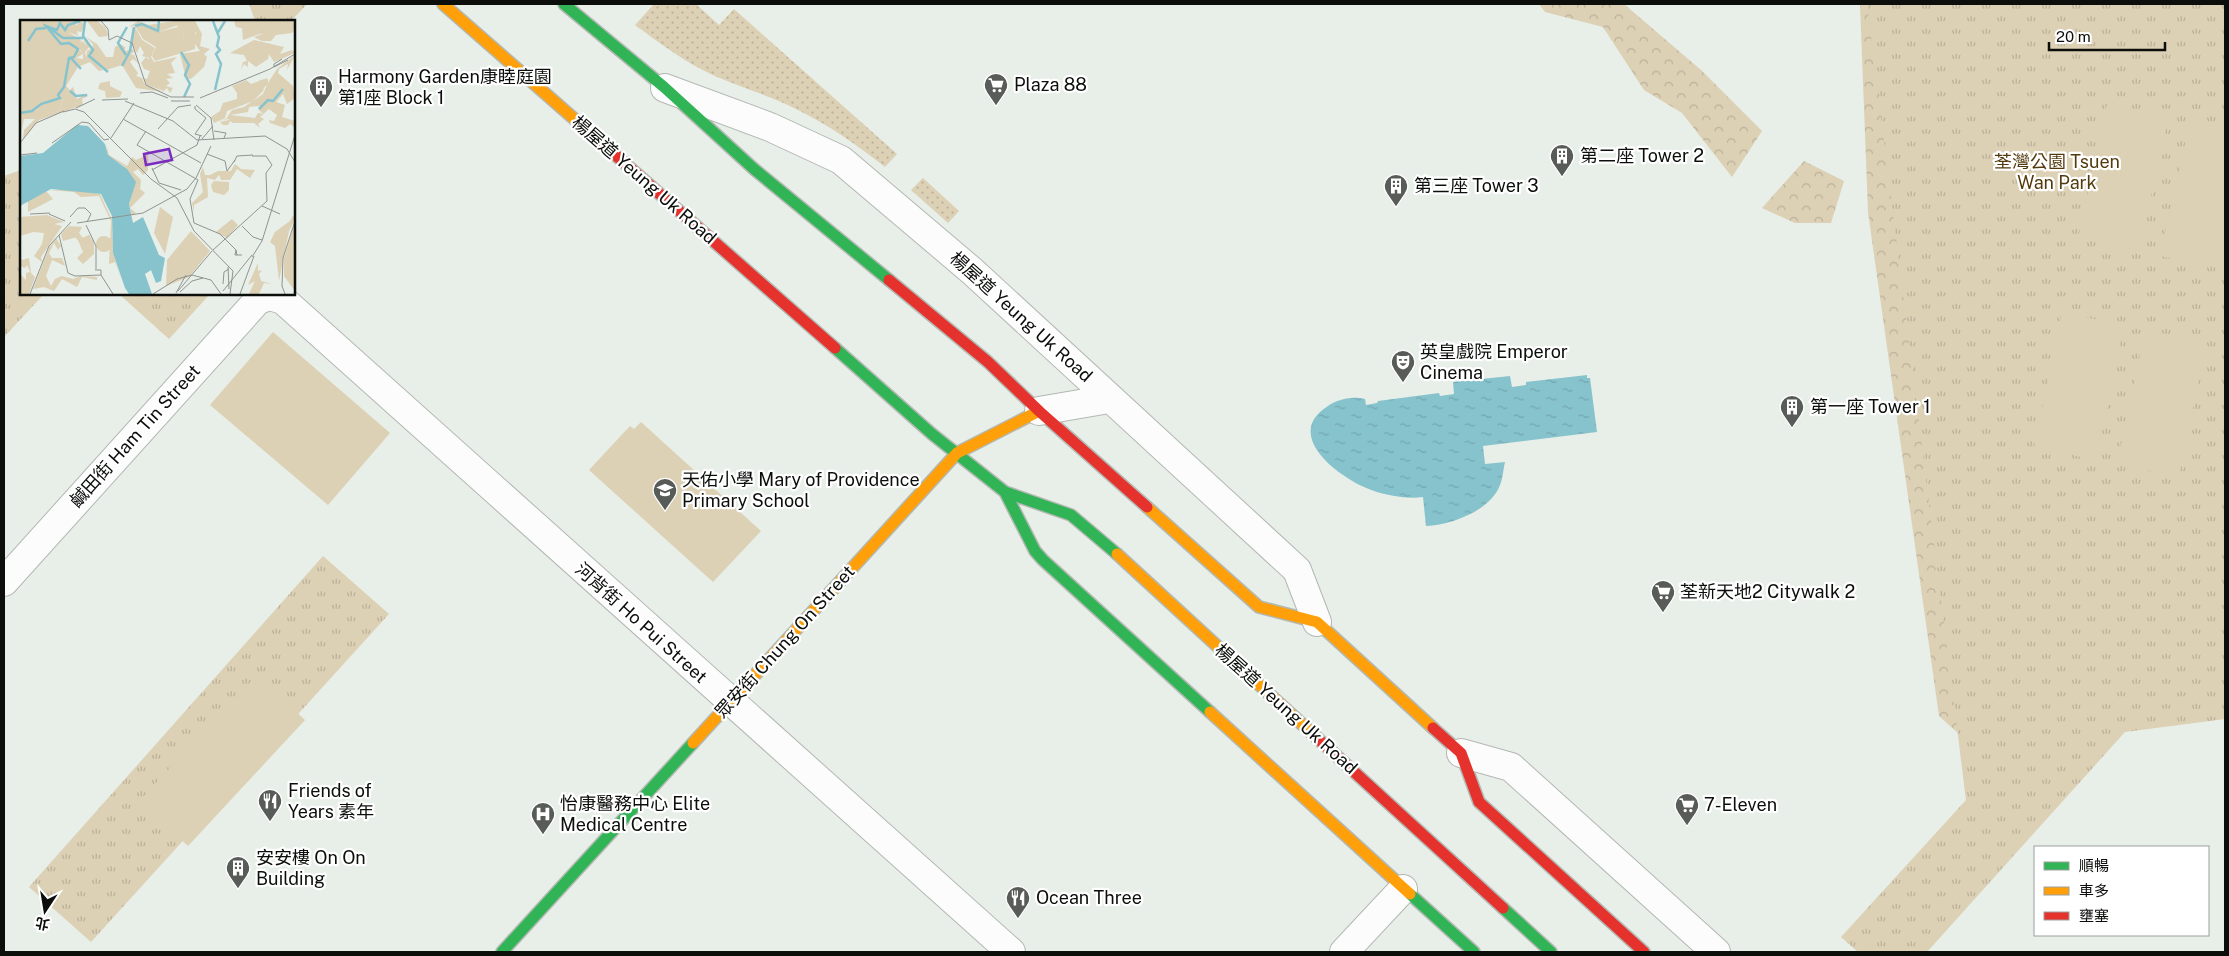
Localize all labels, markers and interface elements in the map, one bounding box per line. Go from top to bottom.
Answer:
inset map [20,20,295,295]
scale bar [2049,20,2165,52]
text: 20 m [2056,28,2091,45]
place label: Harmony Garden康睦庭園 第1座 Block 1 [338,66,552,108]
supermarket icon: Plaza 88 [983,72,1009,106]
building icon: Harmony Garden康睦庭園 第1座 Block 1 [308,74,334,108]
place label: Plaza 88 [1014,74,1087,95]
street label: 楊屋道 Yeung Uk Road [568,111,721,248]
building icon: 第二座 Tower 2 [1549,143,1575,177]
place label: 第二座 Tower 2 [1580,145,1704,166]
park label: 荃灣公園 Tsuen Wan Park [1994,151,2120,193]
building icon: 第三座 Tower 3 [1383,173,1409,207]
place label: 第三座 Tower 3 [1414,175,1539,196]
street label: 楊屋道 Yeung Uk Road [946,247,1097,386]
place label: 英皇戲院 Emperor Cinema [1420,341,1568,383]
theatre icon: 英皇戲院 Emperor Cinema [1390,349,1416,383]
street label: 鹹田街 Ham Tin Street [65,360,204,511]
building icon: 第一座 Tower 1 [1779,394,1805,428]
place label: 第一座 Tower 1 [1810,396,1931,417]
place label: 天佑小學 Mary of Providence Primary School [682,469,920,511]
school or university icon: 天佑小學 Mary of Providence Primary School [652,477,678,511]
street label: 河背街 Ho Pui Street [571,558,711,687]
street label: 眾安街 Chung On Street [711,561,859,722]
supermarket icon: 荃新天地2 Citywalk 2 [1650,579,1676,613]
place label: 荃新天地2 Citywalk 2 [1680,581,1855,602]
street label: 楊屋道 Yeung Uk Road [1211,639,1362,778]
place label: Friends of Years 素年 [288,780,374,822]
restaurant icon: Friends of Years 素年 [257,788,283,822]
supermarket icon: 7-Eleven [1674,792,1700,826]
place label: 怡康醫務中心 Elite Medical Centre [560,793,710,835]
place label: 7-Eleven [1704,794,1777,815]
hospital icon: 怡康醫務中心 Elite Medical Centre [530,801,556,835]
legend [2034,846,2209,936]
place label: 安安樓 On On Building [256,847,366,889]
building icon: 安安樓 On On Building [225,855,251,889]
text: 順暢 [2079,857,2109,874]
text: 車多 [2079,882,2109,899]
restaurant icon: Ocean Three [1005,885,1031,919]
north arrow [20,886,70,936]
place label: Ocean Three [1036,887,1142,908]
text: 壅塞 [2079,907,2109,924]
text: 北 [34,914,51,933]

